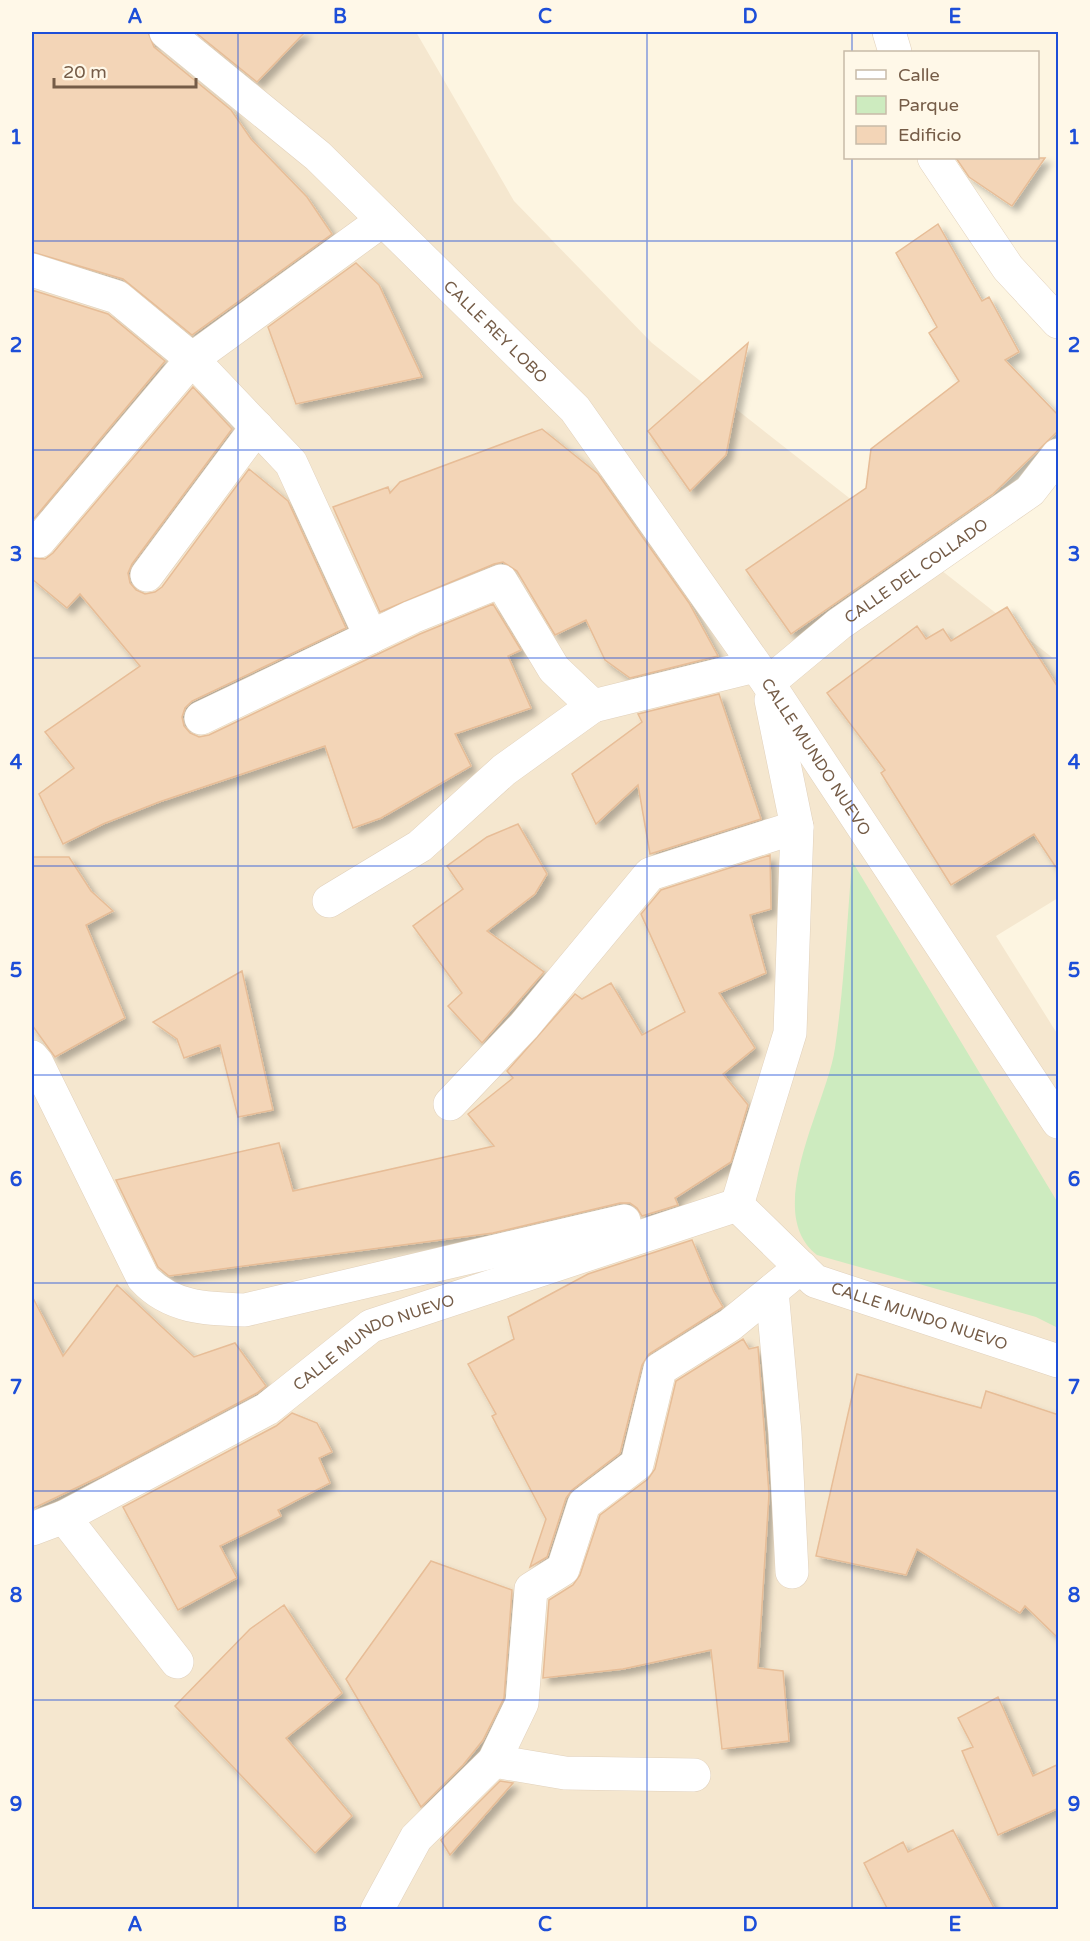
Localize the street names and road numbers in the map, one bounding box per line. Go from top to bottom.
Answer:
street label: CALLE REY LOBO [439,276,552,388]
street label: CALLE DEL COLLADO [841,514,992,628]
street label: CALLE MUNDO NUEVO [756,674,875,840]
street label: CALLE MUNDO NUEVO [828,1278,1010,1355]
street label: CALLE MUNDO NUEVO [289,1290,457,1395]

